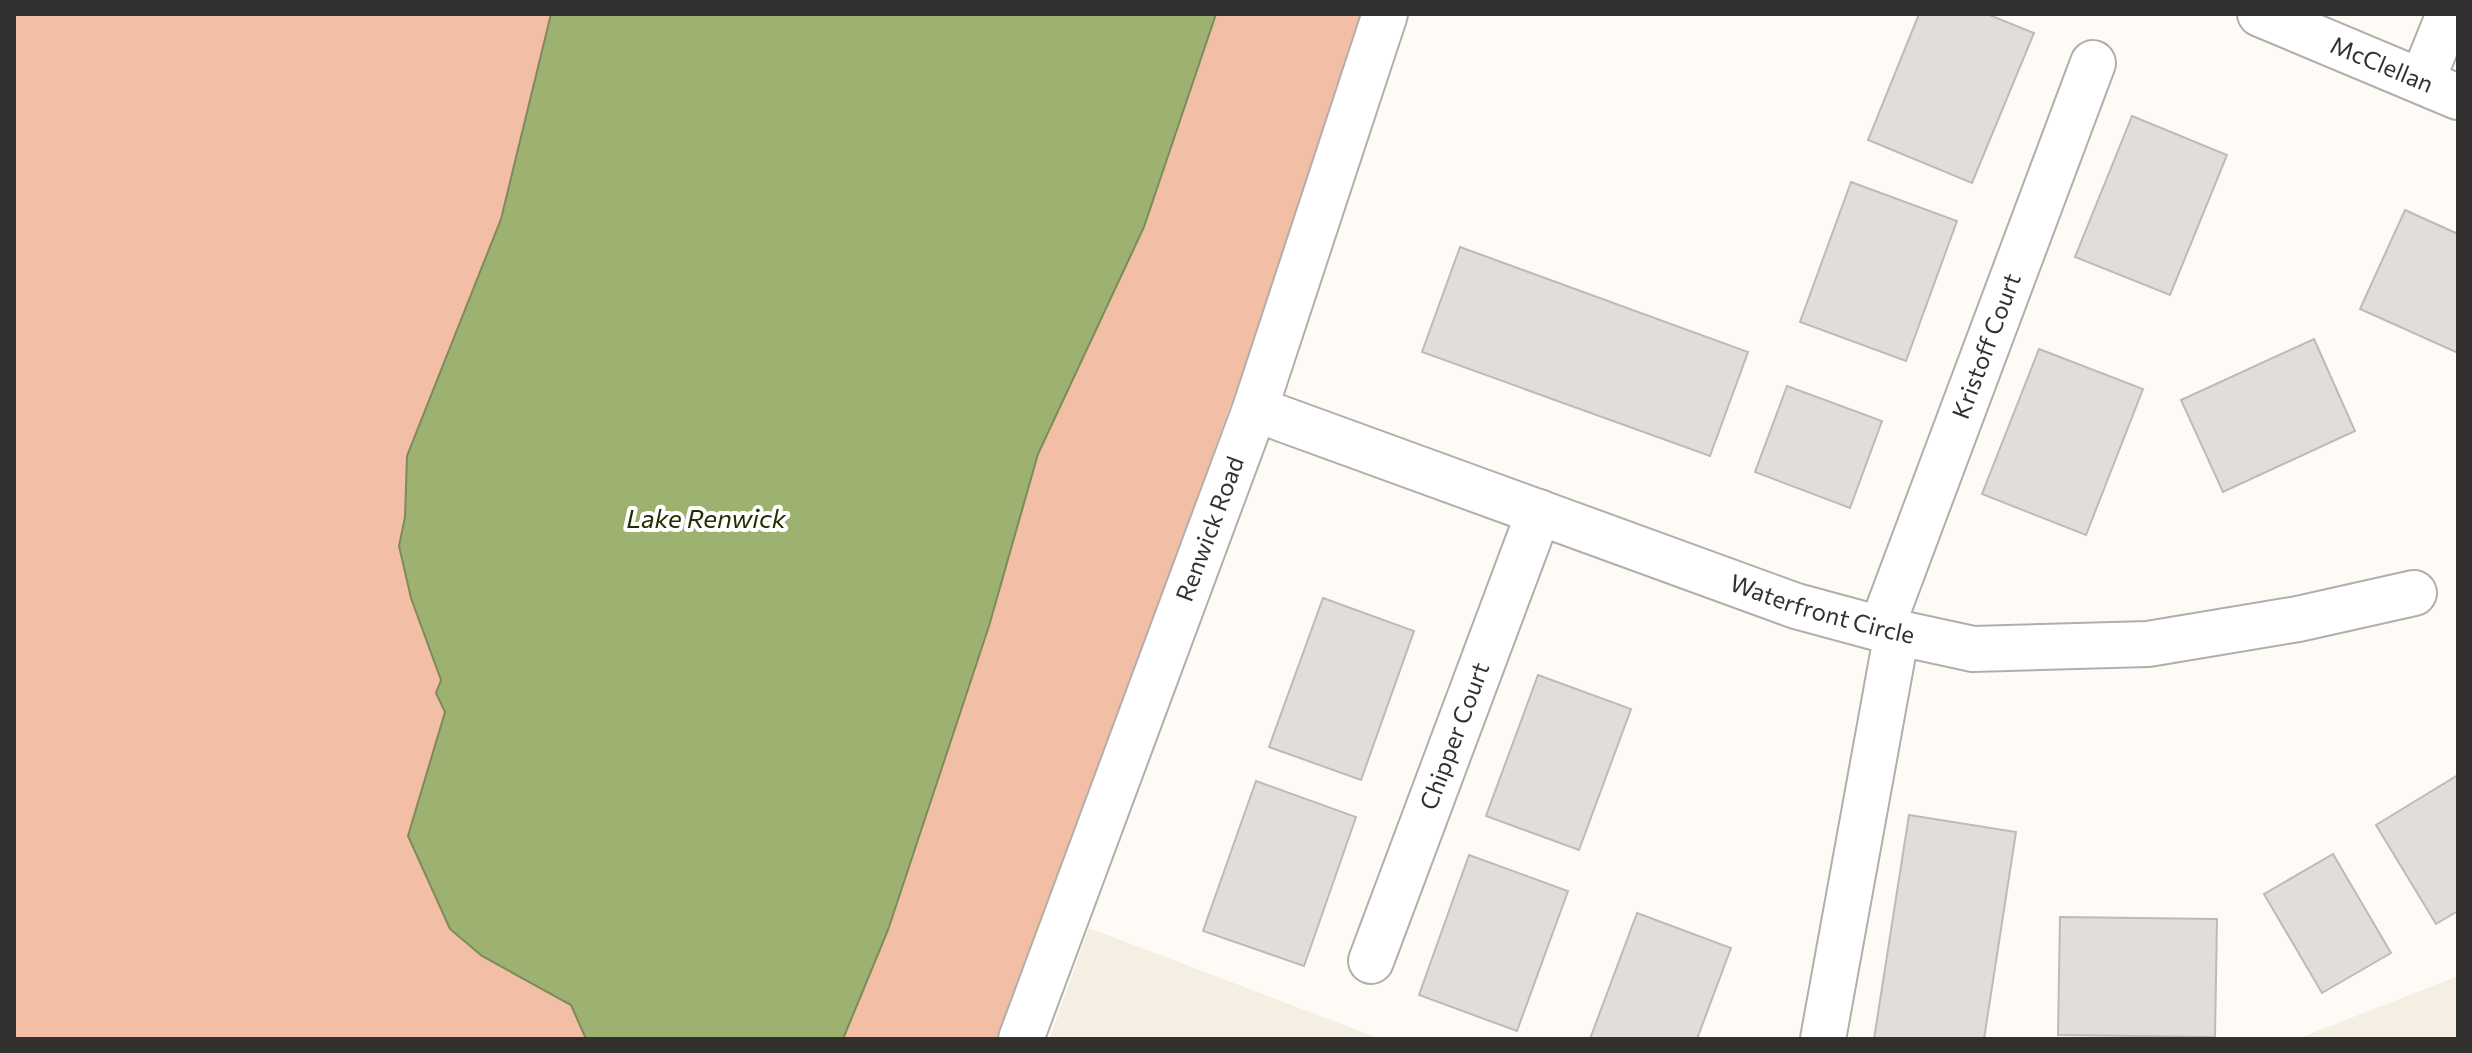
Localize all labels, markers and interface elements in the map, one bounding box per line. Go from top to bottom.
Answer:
street label: McClellan [2327,29,2438,98]
street label: Kristoff Court [1945,269,2026,423]
street label: Renwick Road [1169,452,1249,605]
water label: Lake Renwick [626,502,787,533]
street label: Waterfront Circle [1726,567,1918,649]
street label: Chipper Court [1413,658,1495,814]

